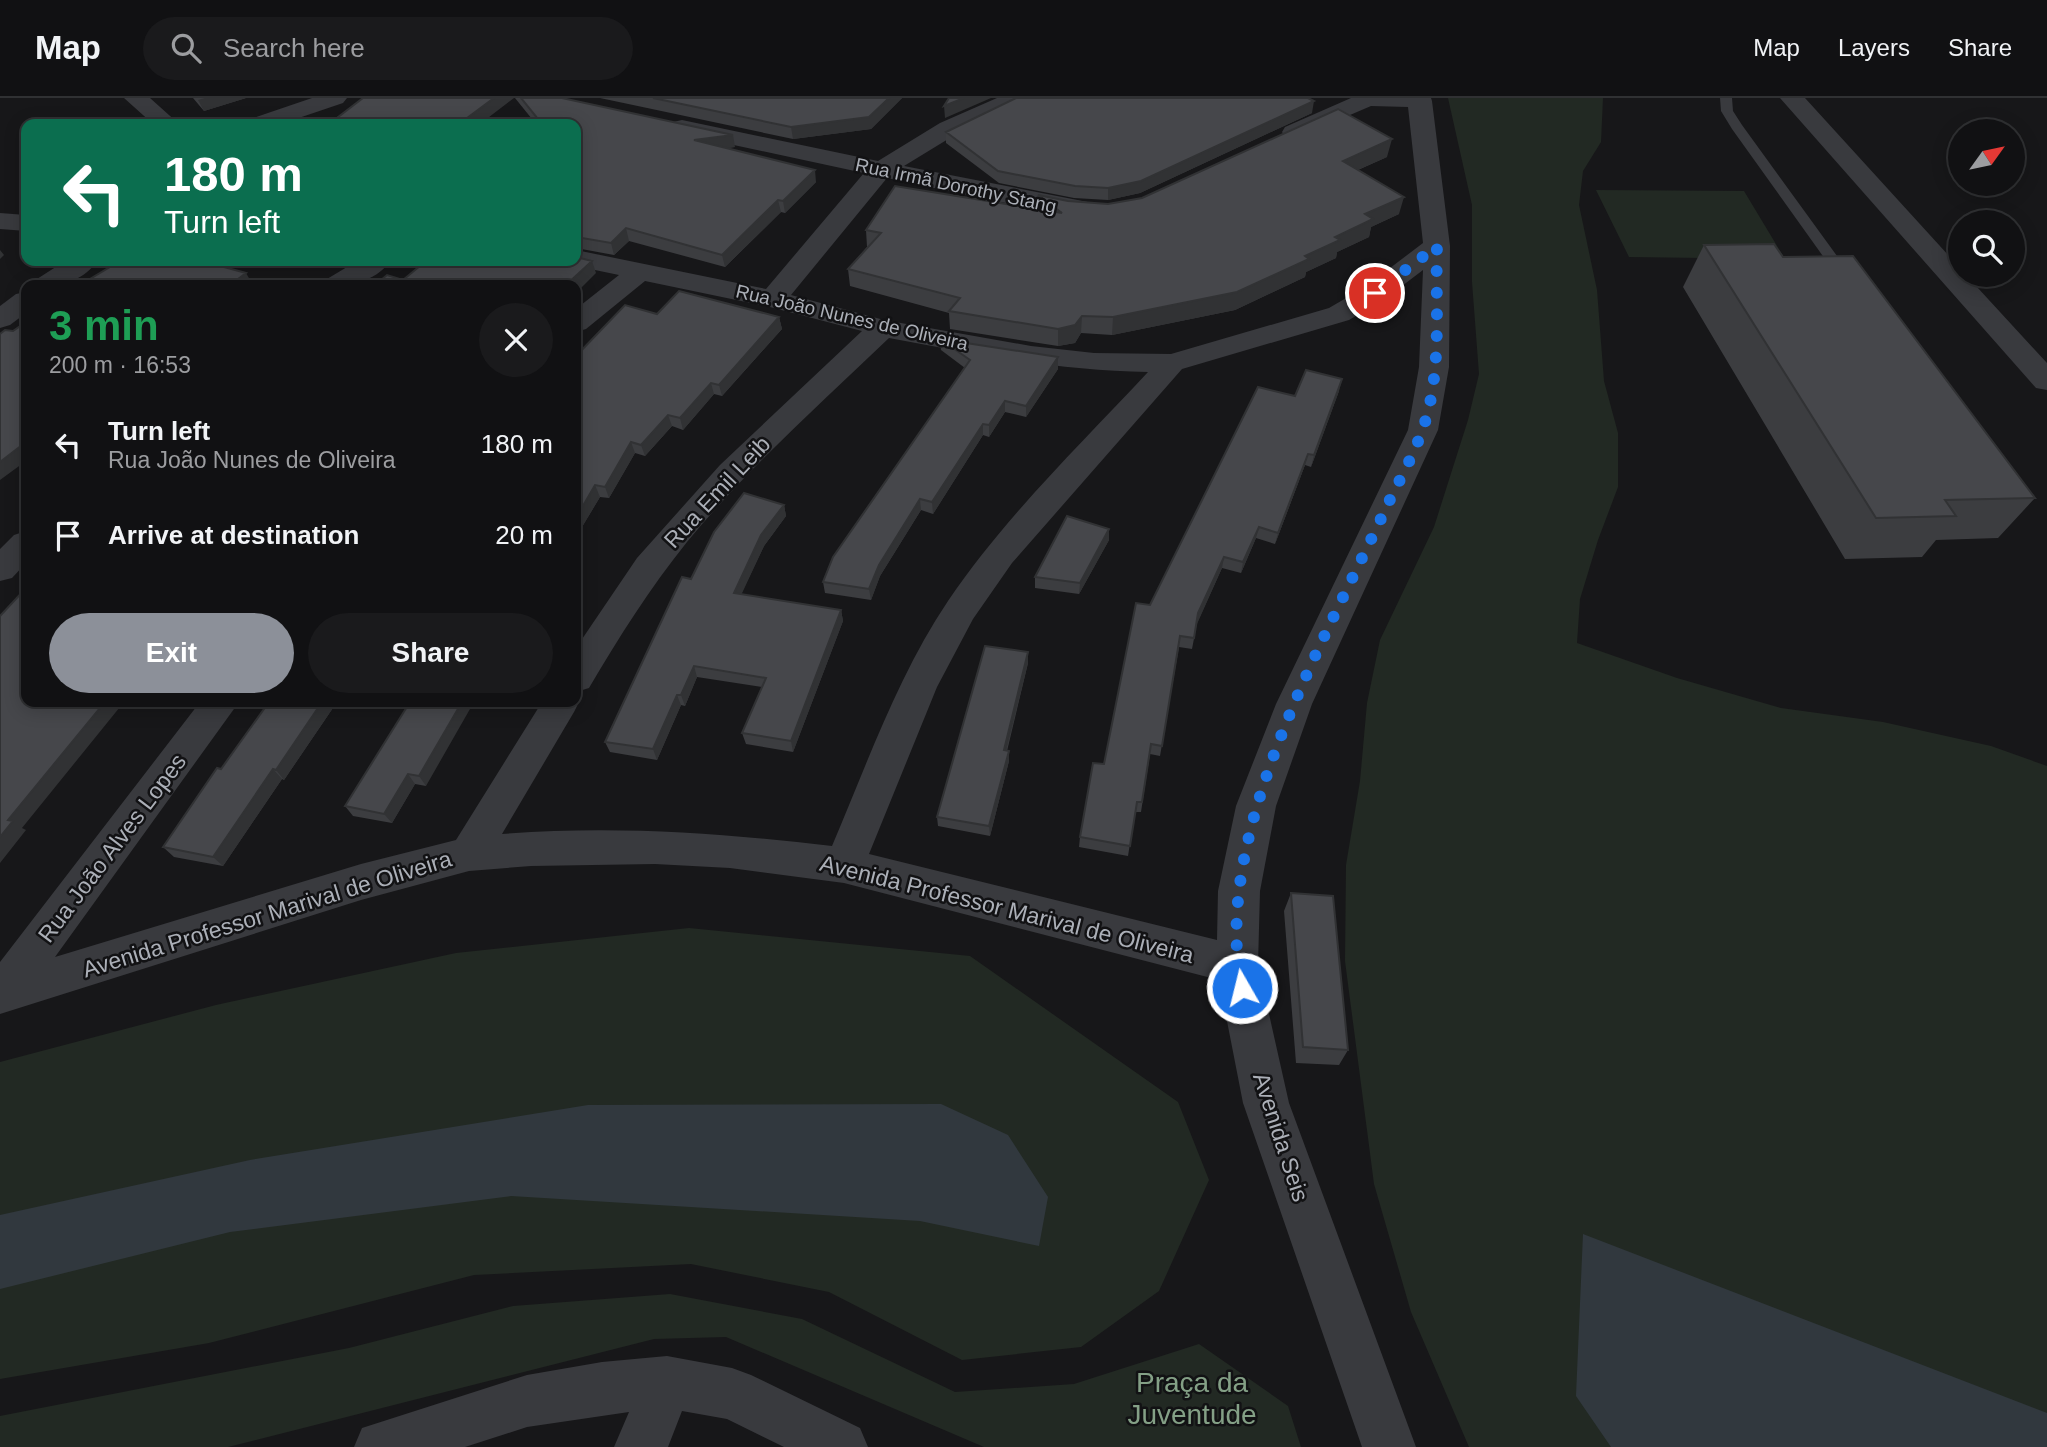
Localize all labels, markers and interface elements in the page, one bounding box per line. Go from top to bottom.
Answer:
search box [143,17,633,80]
text: Map [35,29,101,66]
icon: search [167,29,205,67]
text: Search here [223,33,365,63]
text: Map [1753,34,1800,61]
text: Layers [1838,34,1910,61]
text: Share [1948,34,2012,61]
north arrow [1948,119,2025,196]
map controls [1948,119,2025,287]
icon: left [49,147,140,238]
text: 180 m [164,147,303,201]
street label: Rua Irmã Dorothy Stang [854,154,1058,217]
text: Turn left [164,204,280,240]
button: search [1948,210,2025,287]
pin [1345,263,1405,323]
icon: arrive [1356,274,1394,312]
street label: Rua João Nunes de Oliveira [734,281,970,355]
text: 3 min [49,302,159,349]
button: close [479,303,553,377]
text: 200 m · 16:53 [49,352,191,378]
text: Turn left [108,416,210,446]
icon: left [49,426,87,464]
text: 180 m [481,429,553,459]
street label: Rua Emil Leib [659,431,775,553]
text: Rua João Nunes de Oliveira [108,447,396,473]
icon: arrive [49,517,87,555]
text: Arrive at destination [108,520,359,550]
text: 20 m [495,520,553,550]
button: Exit [49,613,294,693]
button: Share [308,613,553,693]
street label: Rua João Alves Lopes [33,749,191,947]
street label: Avenida Professor Marival de Oliveira [79,845,455,983]
street label: Avenida Professor Marival de Oliveira [817,850,1197,968]
position arrow [1205,951,1279,1025]
street label: Avenida Seis [1248,1069,1314,1205]
park label: Praça da Juventude [1127,1367,1257,1430]

